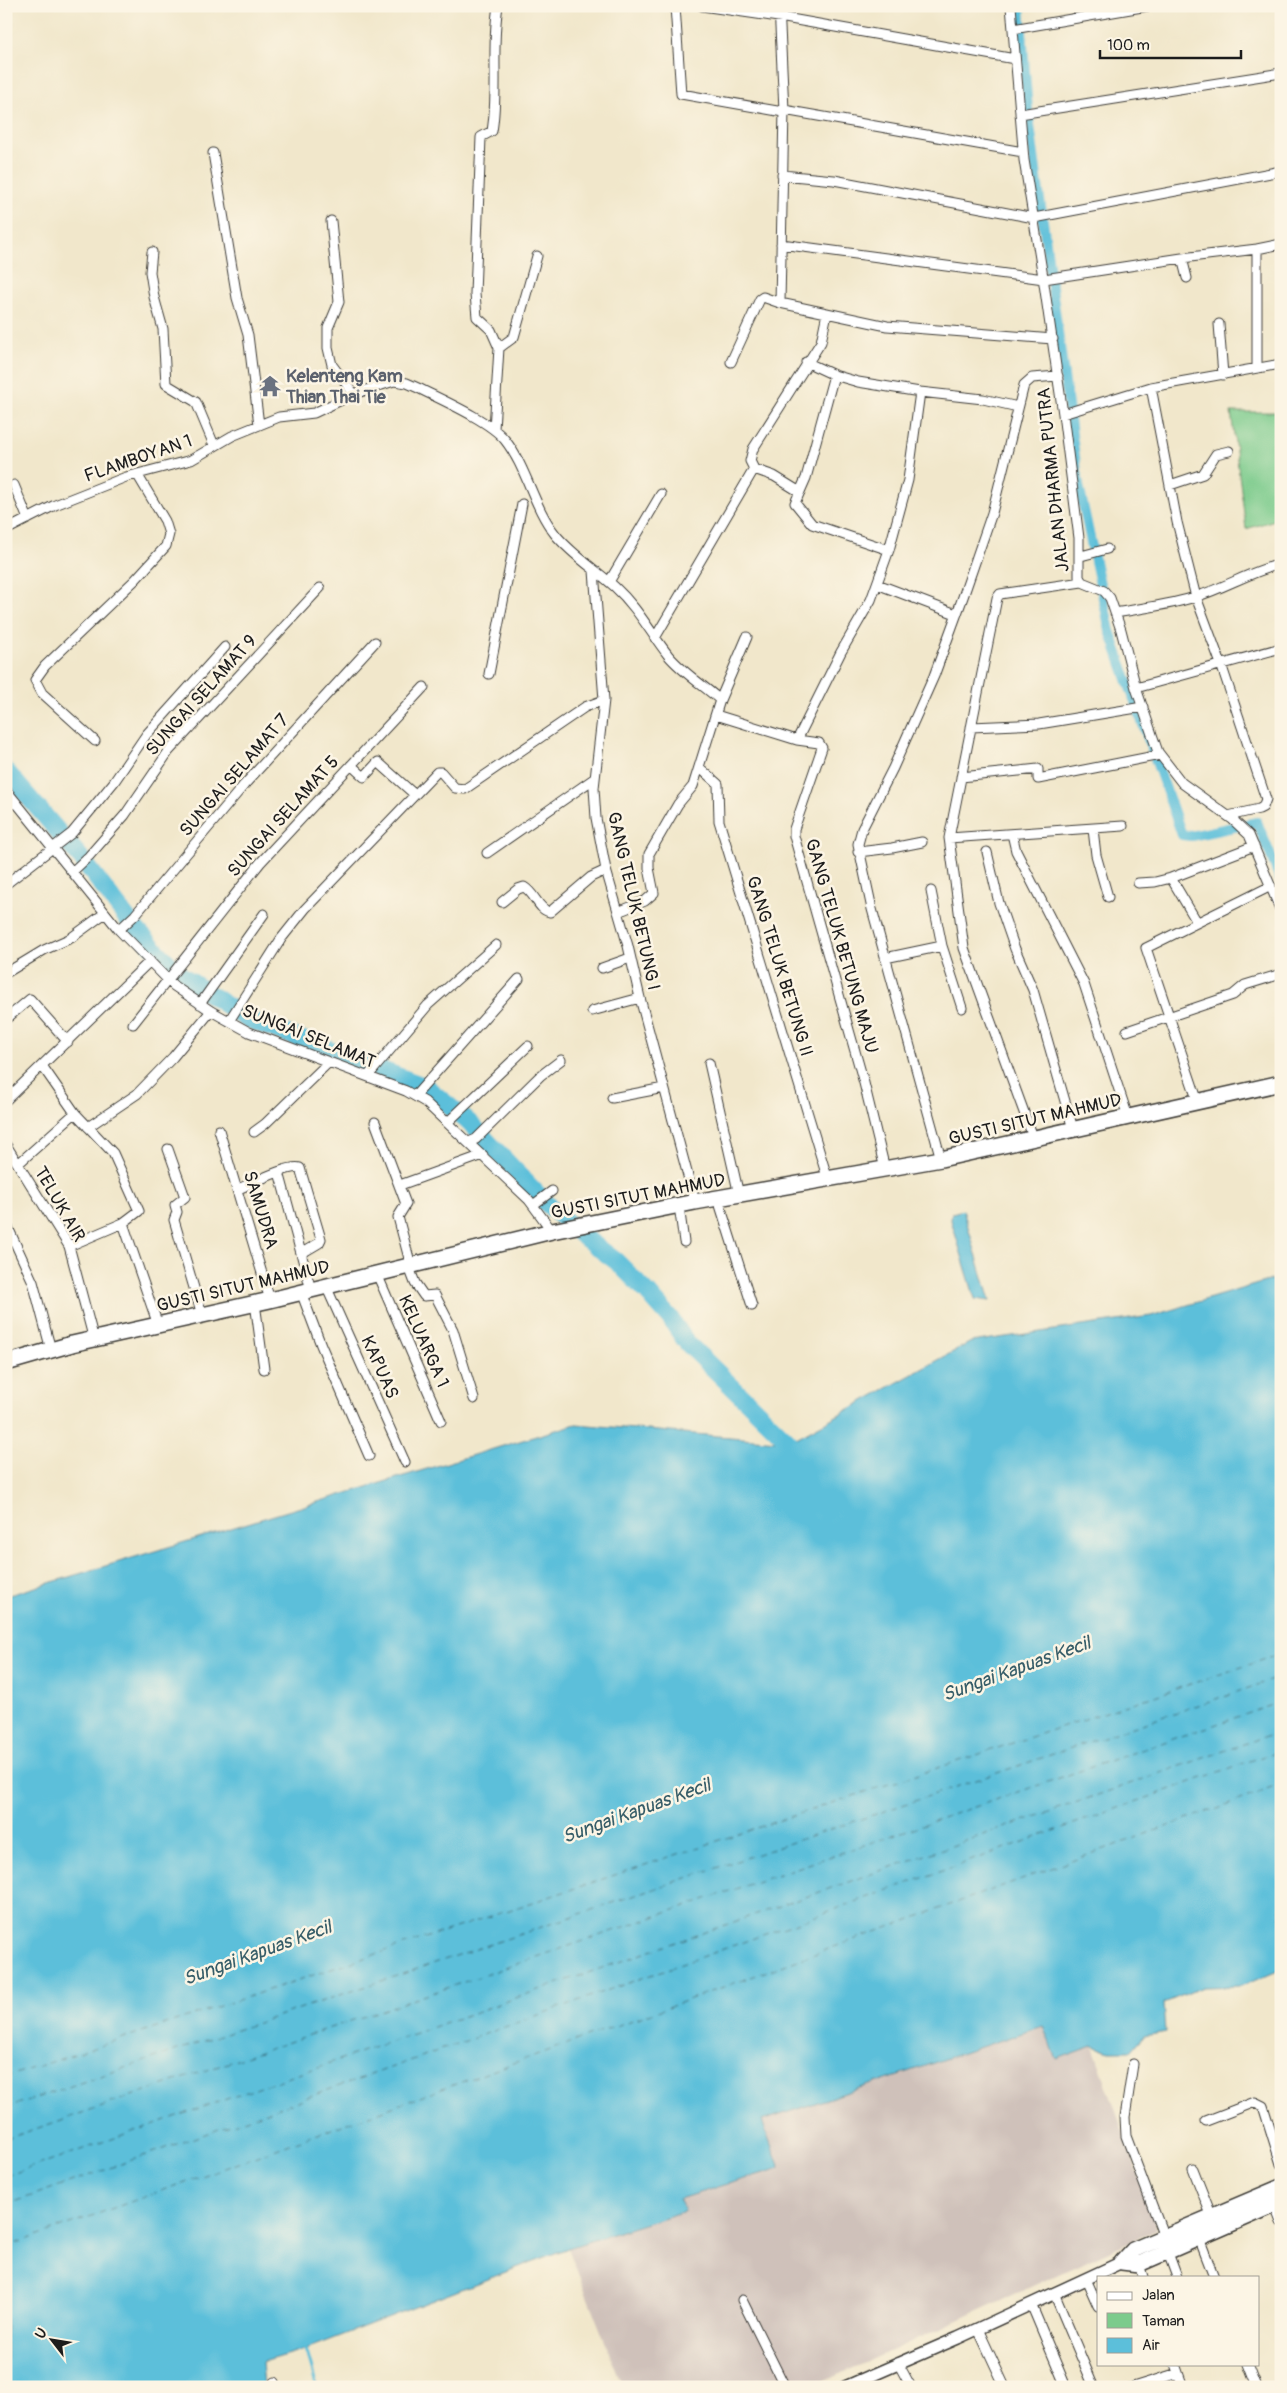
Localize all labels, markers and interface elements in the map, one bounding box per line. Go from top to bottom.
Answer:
scale bar [1100,28,1241,60]
text: 100 m [1107,36,1150,55]
place label: Kelenteng Kam Thian Thai Tie [285,365,403,409]
temple icon: Kelenteng Kam Thian Thai Tie [257,373,283,399]
street label: JALAN DHARMA PUTRA [1032,386,1075,573]
street label: FLAMBOYAN 1 [81,429,195,488]
street label: SUNGAI SELAMAT 9 [141,630,262,761]
street label: SUNGAI SELAMAT 7 [175,709,294,842]
street label: SUNGAI SELAMAT 5 [223,751,344,882]
street label: GANG TELUK BETUNG I [602,810,665,993]
street label: GANG TELUK BETUNG MAJU [800,836,883,1056]
street label: GANG TELUK BETUNG II [741,873,818,1059]
street label: SUNGAI SELAMAT [239,999,379,1074]
street label: GUSTI SITUT MAHMUD [946,1088,1124,1151]
street label: TELUK AIR [29,1162,90,1246]
street label: SAMUDRA [238,1168,283,1252]
street label: GUSTI SITUT MAHMUD [549,1168,727,1225]
street label: GUSTI SITUT MAHMUD [154,1255,332,1318]
street label: KELUARGA 1 [393,1291,454,1391]
street label: KAPUAS [355,1332,404,1402]
water label: Sungai Kapuas Kecil [939,1630,1096,1707]
water label: Sungai Kapuas Kecil [559,1772,716,1849]
water label: Sungai Kapuas Kecil [180,1914,337,1991]
legend [1097,2276,1260,2366]
text: Jalan [1142,2286,1175,2305]
text: Taman [1142,2312,1185,2331]
north arrow [28,2316,78,2366]
text: U [32,2325,51,2342]
text: Air [1142,2336,1160,2355]

